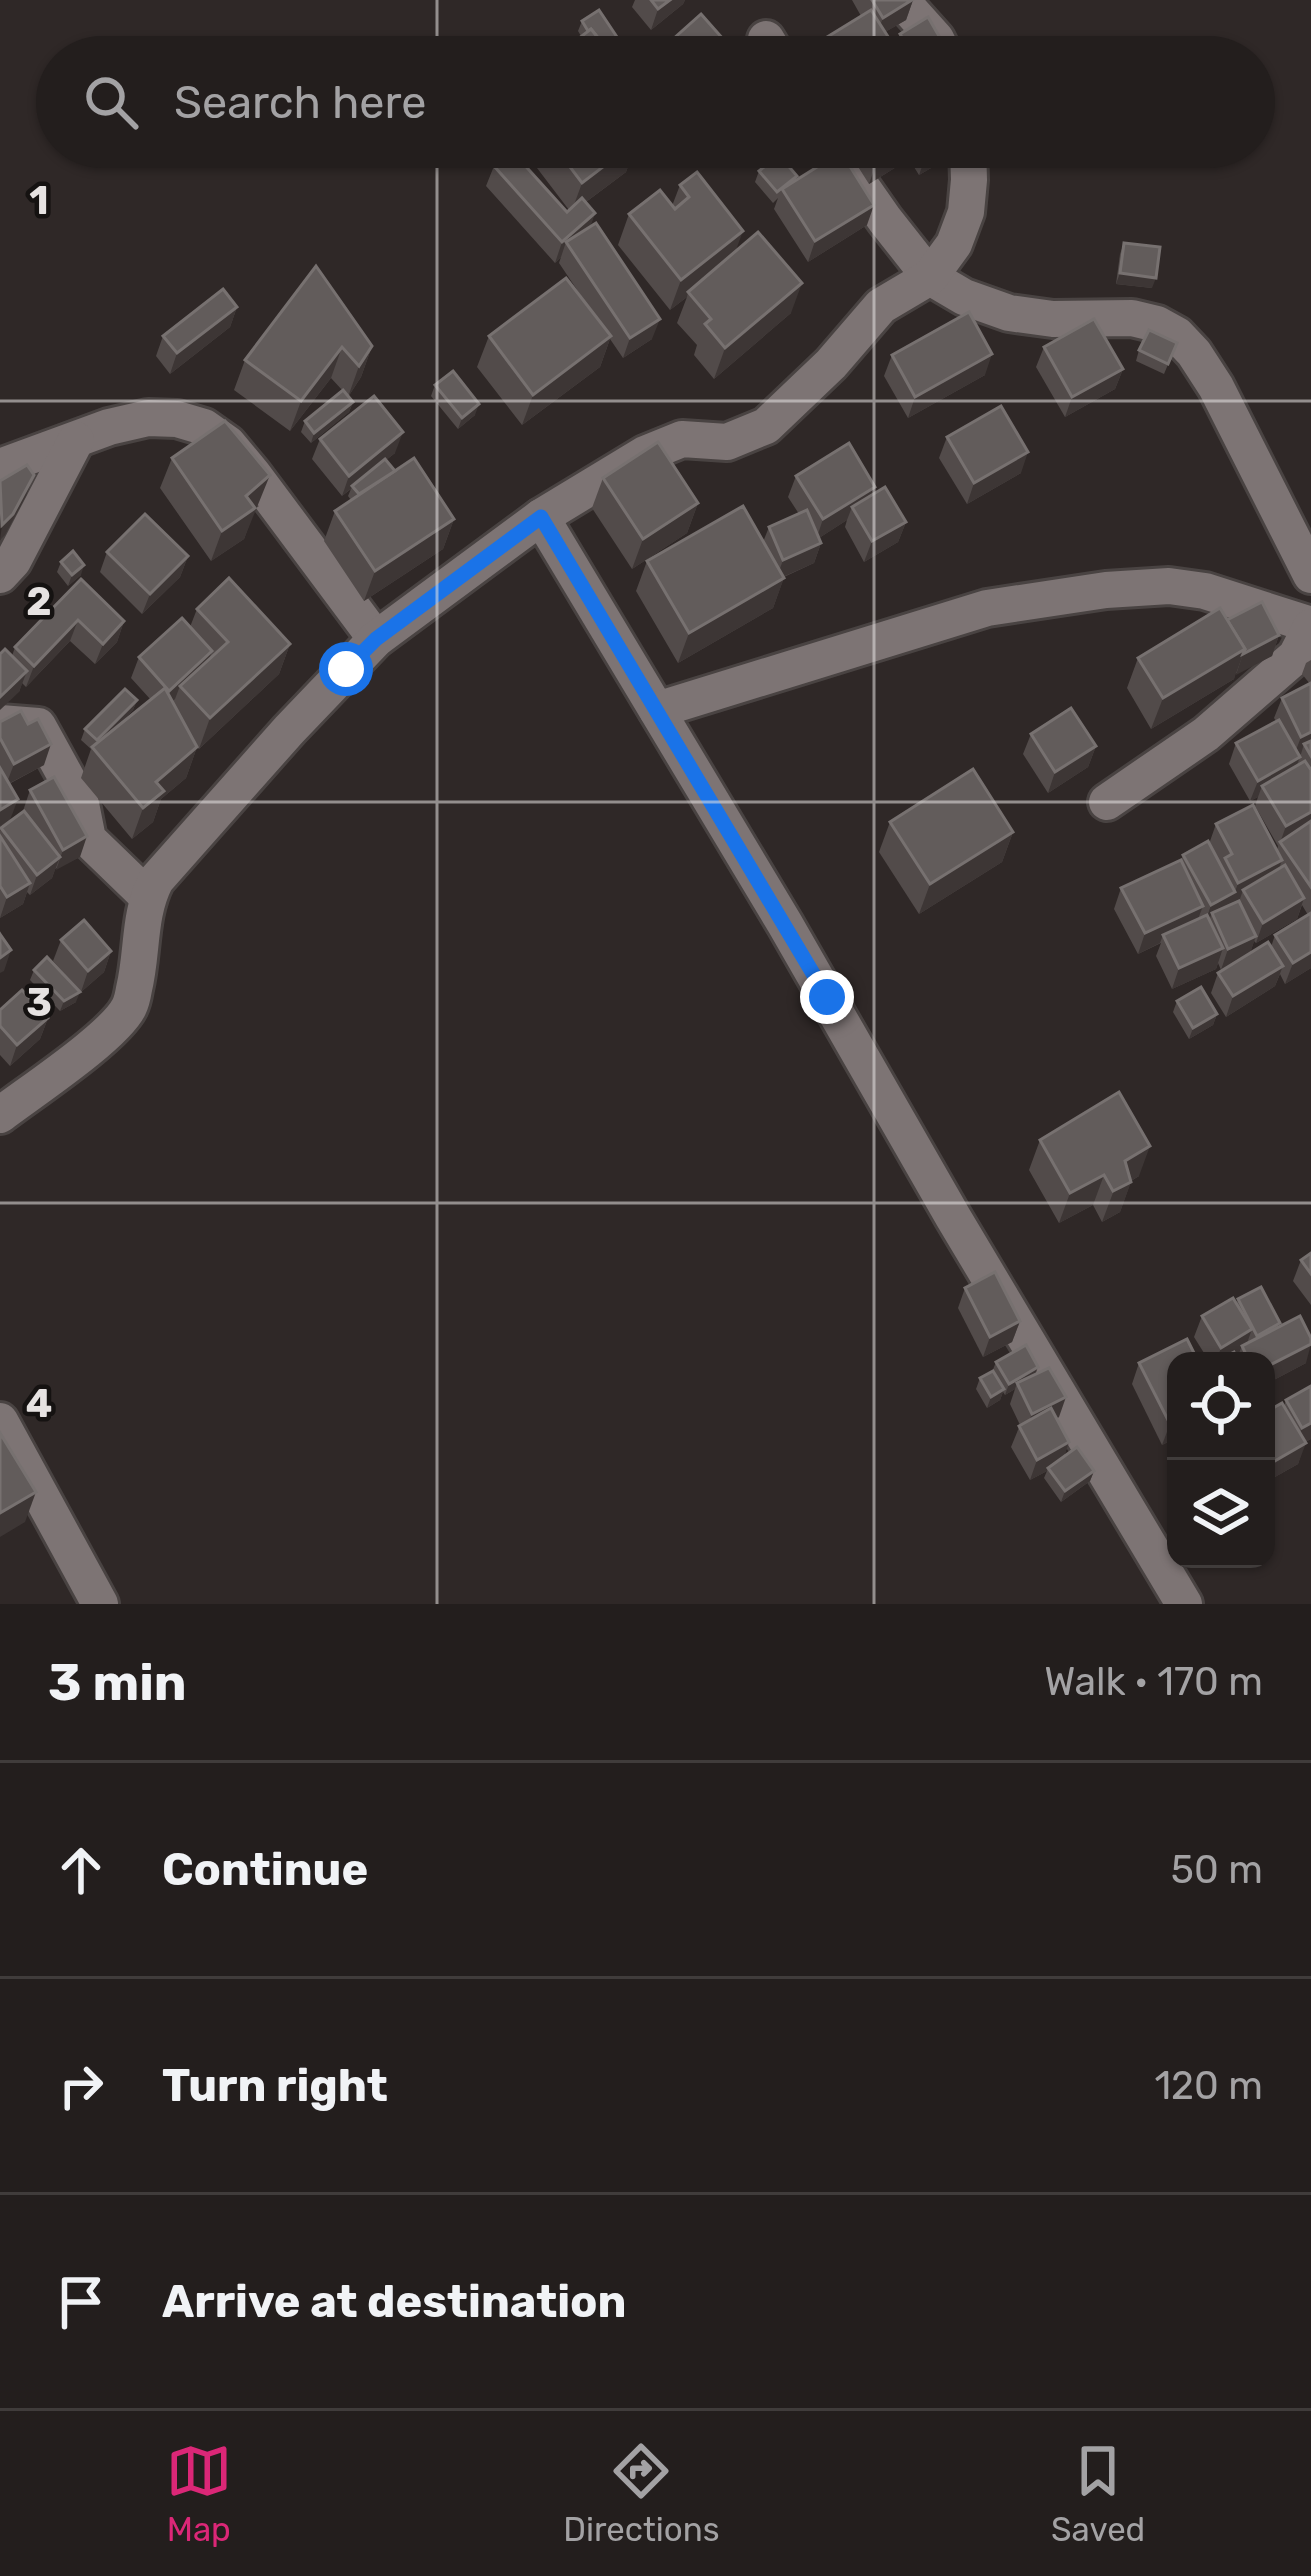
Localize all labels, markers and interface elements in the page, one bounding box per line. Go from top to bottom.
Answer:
search box [36,36,1275,168]
icon: search [78,69,144,135]
text: Search here [174,76,426,129]
text: 1 [29,178,49,224]
text: 2 [26,579,52,625]
route start [319,642,373,696]
route end [800,970,854,1024]
text: 3 [26,980,52,1026]
map controls [1167,1352,1275,1568]
button: locate [1167,1352,1275,1460]
text: 4 [26,1381,52,1427]
button: layers [1167,1460,1275,1568]
text: 3 min [48,1652,187,1713]
text: Walk · 170 m [1044,1659,1263,1705]
icon: ahead [48,1837,114,1903]
text: Continue [162,1843,368,1896]
text: 50 m [1171,1847,1263,1893]
icon: right [48,2053,114,2119]
text: Turn right [162,2059,388,2112]
text: 120 m [1154,2063,1263,2109]
icon: arrive [48,2269,114,2335]
text: Arrive at destination [162,2275,627,2328]
tab: Map [166,2438,232,2549]
tab: Directions [563,2438,720,2549]
tab: Saved [1051,2438,1145,2549]

